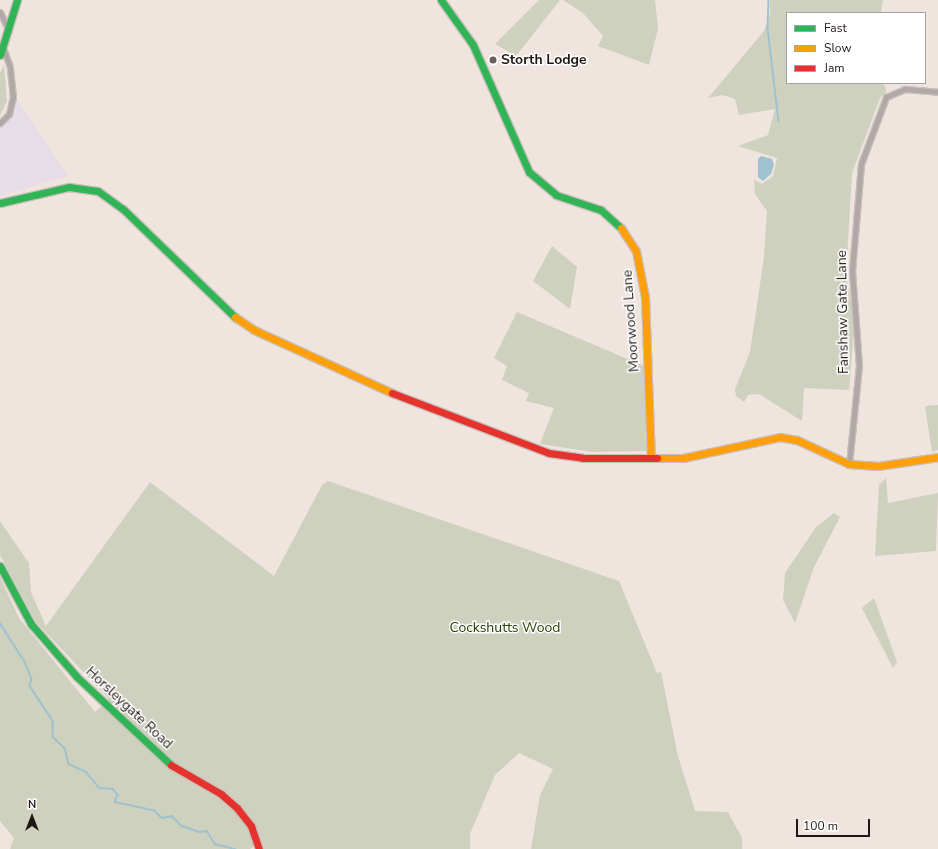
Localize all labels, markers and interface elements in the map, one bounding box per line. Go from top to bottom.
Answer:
legend [786,12,926,84]
text: Fast [824,20,847,36]
text: Slow [824,40,852,56]
place label: Storth Lodge [501,52,587,68]
marker: Storth Lodge [488,55,498,65]
text: Jam [824,60,845,76]
street label: Fanshaw Gate Lane [834,250,852,374]
street label: Moorwood Lane [619,269,643,373]
park label: Cockshutts Wood [450,620,560,636]
street label: Horsleygate Road [82,663,176,753]
north arrow [12,797,52,837]
text: N [28,797,36,812]
scale bar [798,811,872,837]
text: 100 m [803,818,838,834]

